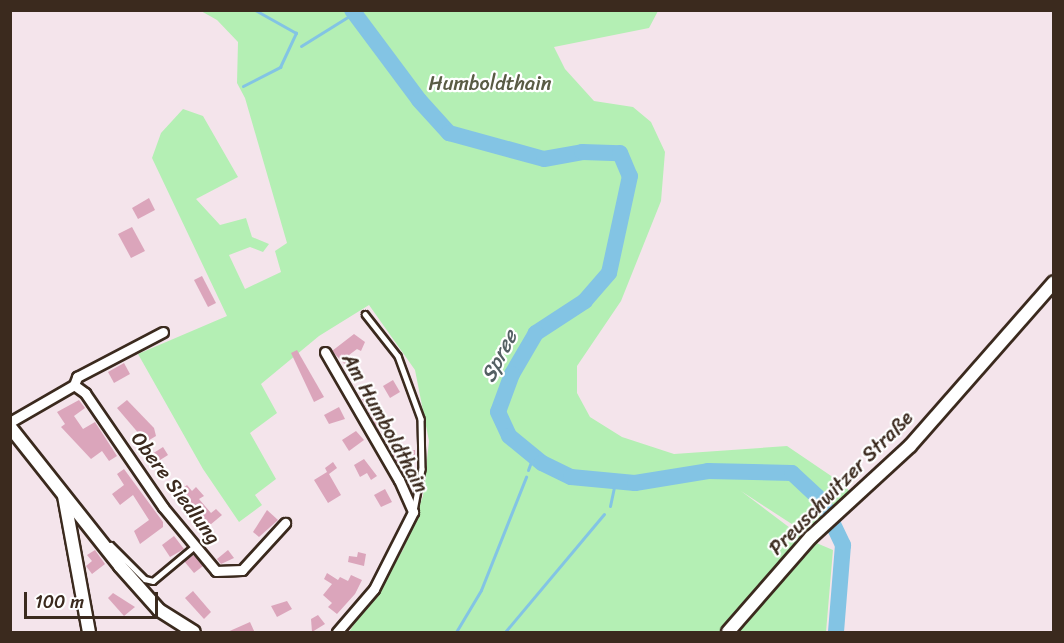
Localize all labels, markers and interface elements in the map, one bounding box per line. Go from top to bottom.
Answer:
park label: Humboldthain [429,71,551,95]
water label: Spree [475,326,523,386]
street label: Am Humboldthain [337,349,433,497]
street label: Preuschwitzer Straße [764,406,918,560]
street label: Obere Siedlung [126,427,226,549]
scale bar [27,580,160,618]
text: 100 m [35,586,84,618]

